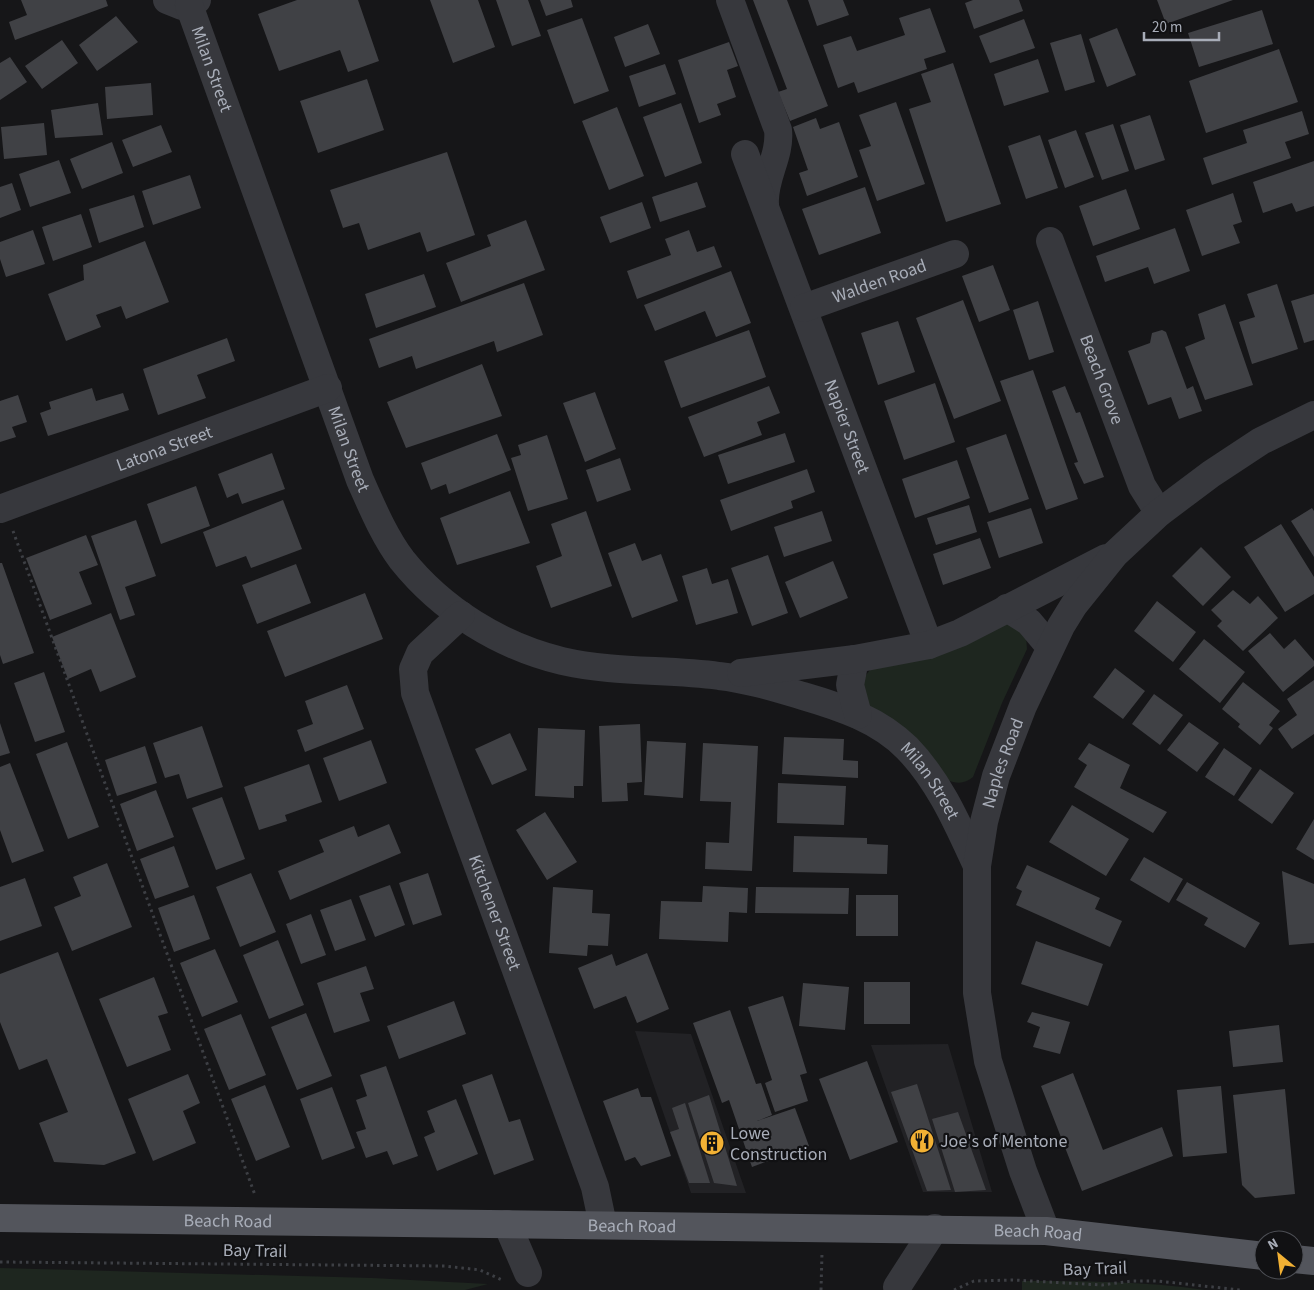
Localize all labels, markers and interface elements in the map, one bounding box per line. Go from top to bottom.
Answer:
scale bar [1144,10,1219,42]
text: 20 m [1152,17,1182,38]
street label: Milan Street [185,22,239,115]
street label: Walden Road [829,253,930,309]
street label: Beach Grove [1074,331,1130,428]
street label: Napier Street [818,376,876,477]
street label: Milan Street [322,403,376,496]
street label: Latona Street [113,419,216,478]
street label: Naples Road [976,714,1030,811]
street label: Milan Street [895,736,966,824]
street label: Kitchener Street [462,851,527,974]
place label: Lowe Construction [730,1121,827,1167]
restaurant icon: Joe's of Mentone [909,1128,935,1154]
place label: Joe's of Mentone [940,1129,1067,1154]
building icon: Lowe Construction [699,1130,725,1156]
street label: Beach Road [184,1208,272,1234]
street label: Beach Road [587,1213,676,1239]
street label: Beach Road [993,1218,1083,1248]
north arrow [1254,1230,1304,1280]
text: N [1264,1234,1282,1256]
street label: Bay Trail [223,1238,287,1264]
street label: Bay Trail [1062,1255,1128,1283]

